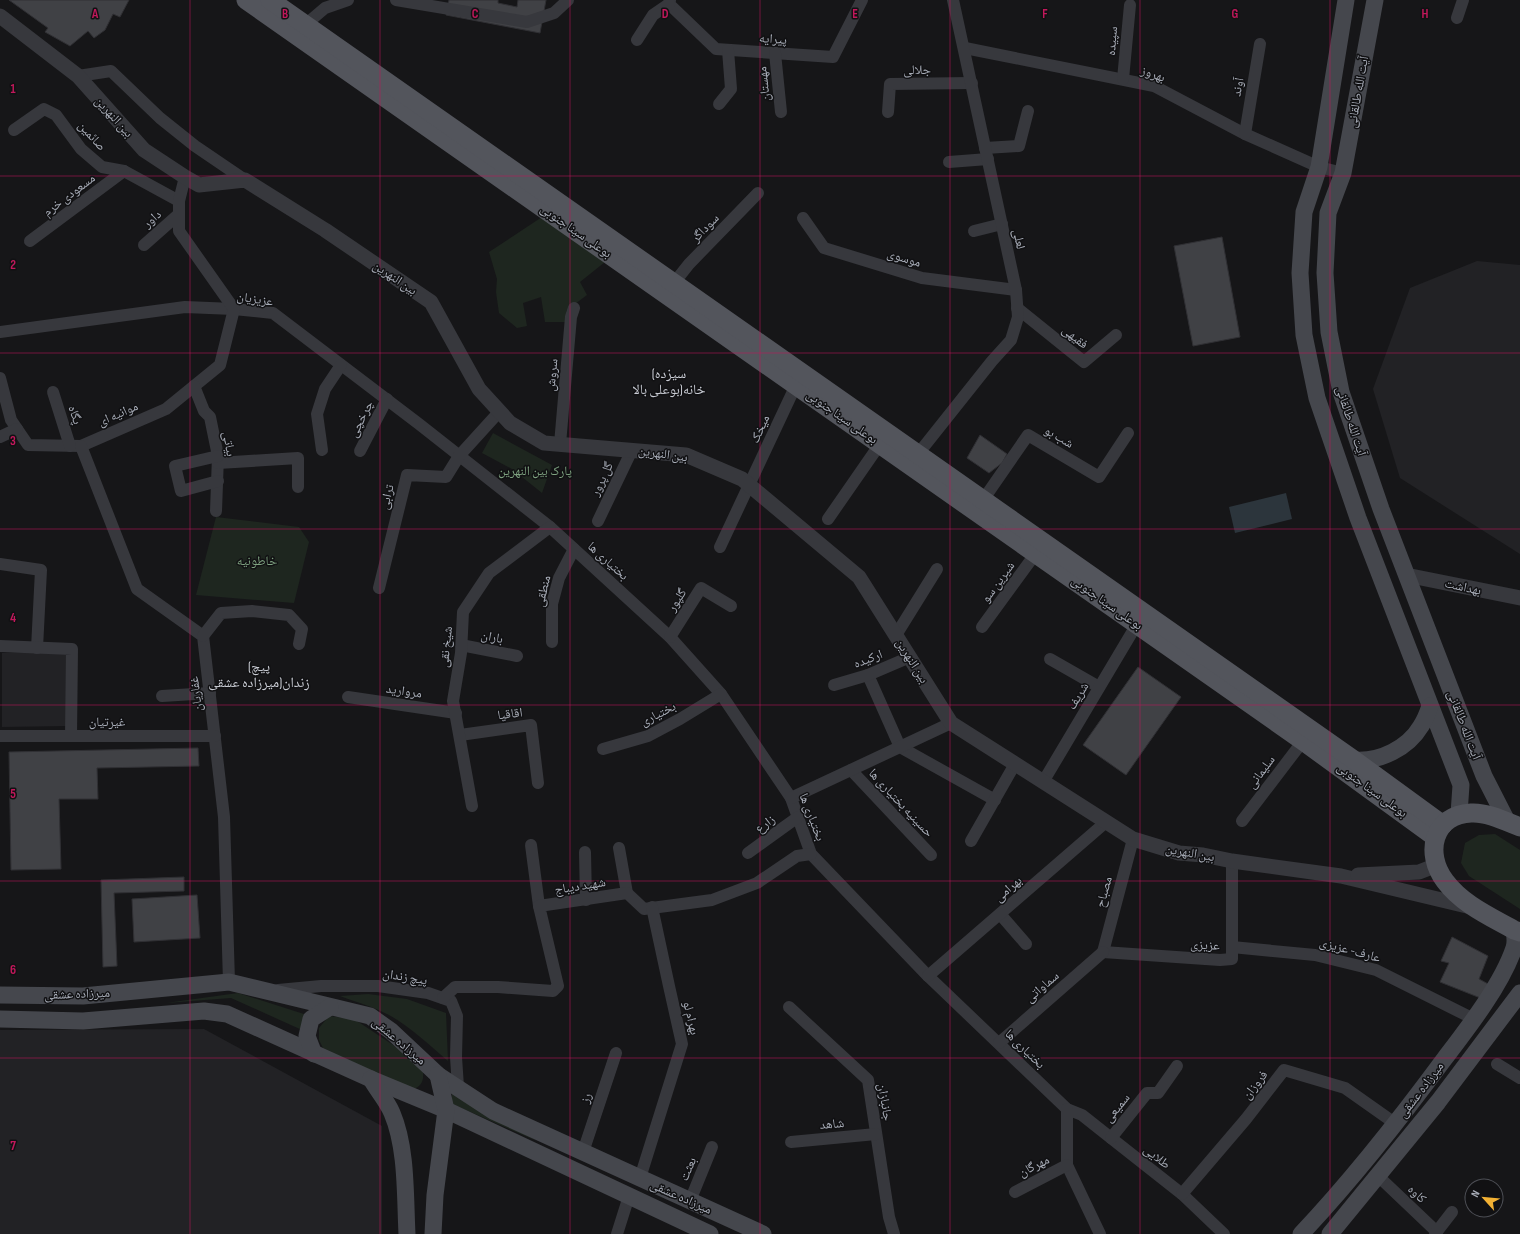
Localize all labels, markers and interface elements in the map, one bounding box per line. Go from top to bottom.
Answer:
text: A [91,6,99,22]
text: B [282,6,288,22]
text: C [472,6,479,22]
text: D [662,6,669,22]
text: E [852,6,858,22]
text: F [1042,6,1048,22]
text: G [1232,6,1239,22]
text: H [1422,6,1429,22]
street label: سپیده [1103,26,1121,56]
street label: پیرایه [759,30,788,48]
street label: آیت الله طالقانی [1344,54,1372,129]
street label: جلالی [903,62,931,78]
street label: بهروز [1138,62,1167,86]
street label: مهستان [754,66,774,102]
street label: آوند [1228,76,1248,98]
text: 1 [10,81,16,97]
street label: بین النهرین [91,93,137,141]
street label: صائمین [74,118,110,154]
street label: مسعودی خرم [40,170,98,220]
street label: بوعلی سینا جنوبی [537,201,615,261]
street label: داور [139,207,165,232]
street label: سوداگر [687,210,722,246]
street label: لعلی [1009,227,1029,251]
street label: موسوی [885,245,923,271]
text: 2 [10,257,16,273]
street label: بین النهرین [370,257,420,299]
street label: عزیزیان [236,288,275,310]
street label: فقیهی [1059,322,1091,352]
street label: سروش [543,358,561,392]
district label: (سیزده خانه(بوعلی بالا [632,365,706,398]
street label: آیت الله طالقانی [1332,384,1370,459]
street label: بوعلی سینا جنوبی [803,387,881,447]
street label: موانیه ای [95,398,141,430]
street label: چرخچی [345,398,377,440]
street label: پگاه [64,403,86,427]
street label: میخک [747,412,773,446]
street label: شب بو [1042,422,1076,452]
street label: بیاتی [219,430,239,458]
text: 3 [10,433,16,449]
street label: بین النهرین [637,443,689,465]
street label: گل پرور [586,459,617,500]
park label: پارک بین النهرین [498,463,572,479]
street label: ترابی [376,483,398,511]
street label: بختیاری ها [584,538,632,584]
park label: خاطونیه [237,553,277,569]
street label: شیرین سو [978,558,1018,606]
street label: بوعلی سینا جنوبی [1068,573,1146,633]
street label: منطقی [532,574,554,608]
street label: بهداشت [1443,575,1483,599]
street label: گلپور [663,585,691,615]
text: 4 [10,610,16,626]
street label: شیخ نقی [436,626,457,669]
street label: باران [479,627,505,647]
street label: بین النهرین [892,636,932,686]
street label: ارکیده [851,646,885,672]
district label: (پیچ زندان(میرزاده عشقی [208,658,310,691]
street label: غفاریان [186,675,206,712]
street label: شریف [1064,679,1092,713]
street label: مروارید [385,681,423,701]
street label: آیت الله طالقانی [1444,688,1485,762]
street label: بختیاری [637,698,679,730]
street label: اقاقیا [496,705,524,723]
street label: غیرتیان [89,714,126,730]
street label: سلیمانی [1243,752,1279,792]
street label: بوعلی سینا جنوبی [1334,759,1410,821]
street label: حسینیه بختیاری ها [865,765,937,841]
text: 5 [10,786,16,802]
street label: بختیاری ها [796,791,828,843]
street label: زارع [752,811,779,838]
street label: بین النهرین [1164,841,1216,865]
street label: بهرامی [991,873,1025,905]
street label: شهید دیباج [553,874,607,899]
street label: مصباح [1092,875,1117,909]
street label: عارف- عزیزی [1318,934,1383,966]
street label: عزیزی [1190,936,1221,954]
text: 6 [10,962,16,978]
street label: پیچ زندان [381,966,429,989]
street label: سماواتی [1022,968,1062,1006]
street label: میرزاده عشقی [44,985,110,1003]
street label: بهرام لو [679,1000,703,1036]
street label: میرزاده عشقی [369,1014,429,1068]
street label: بختیاری ها [1001,1026,1049,1072]
street label: میرزاده عشقی [1395,1059,1447,1121]
street label: فروزان [1239,1067,1271,1103]
street label: جانبازان [874,1082,896,1122]
street label: سمیعی [1100,1090,1134,1126]
street label: رز [577,1091,595,1106]
street label: شاهد [819,1115,845,1133]
text: 7 [10,1138,16,1154]
street label: طلایی [1140,1141,1174,1173]
street label: مهرگان [1016,1151,1052,1180]
street label: بعثت [676,1155,700,1183]
street label: میرزاده عشقی [648,1176,714,1218]
north arrow [1464,1178,1504,1218]
street label: کاوه [1404,1181,1430,1207]
text: N [1468,1188,1483,1199]

